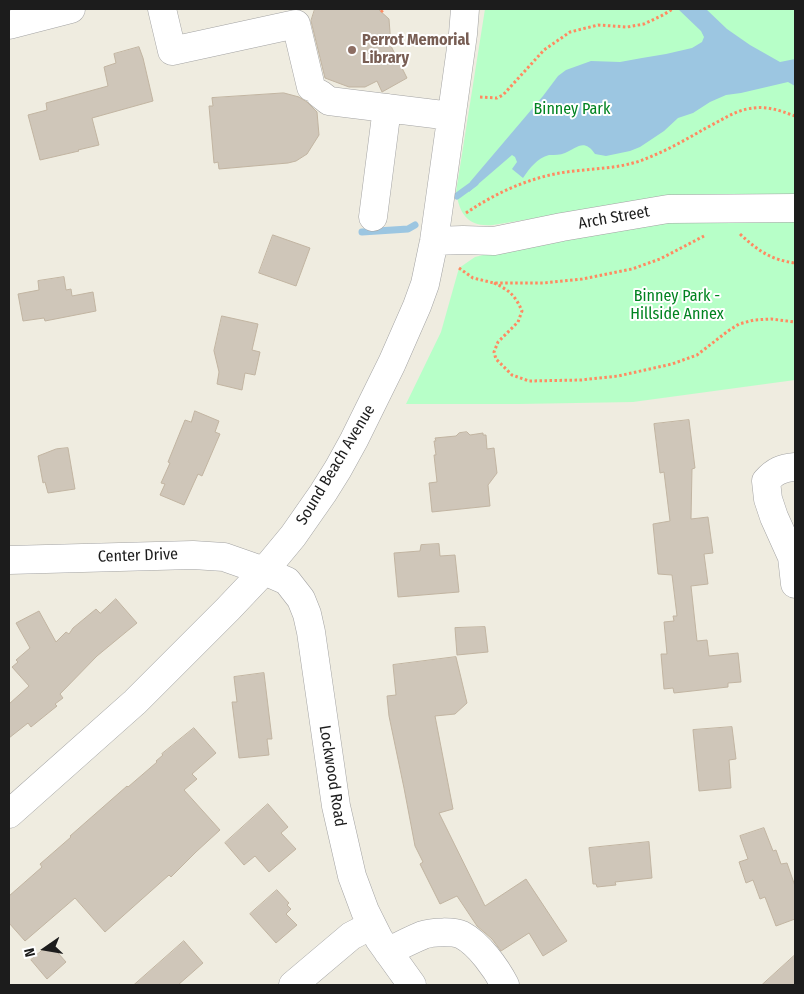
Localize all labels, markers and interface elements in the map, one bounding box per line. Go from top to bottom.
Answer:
place label: Perrot Memorial Library [362,31,470,69]
marker: Perrot Memorial Library [346,44,358,56]
park label: Binney Park [534,100,610,120]
street label: Arch Street [577,202,651,234]
park label: Binney Park - Hillside Annex [630,287,724,325]
street label: Sound Beach Avenue [293,401,379,529]
street label: Center Drive [98,545,178,567]
street label: Lockwood Road [315,724,349,828]
north arrow [20,924,70,974]
text: N [21,946,39,958]

